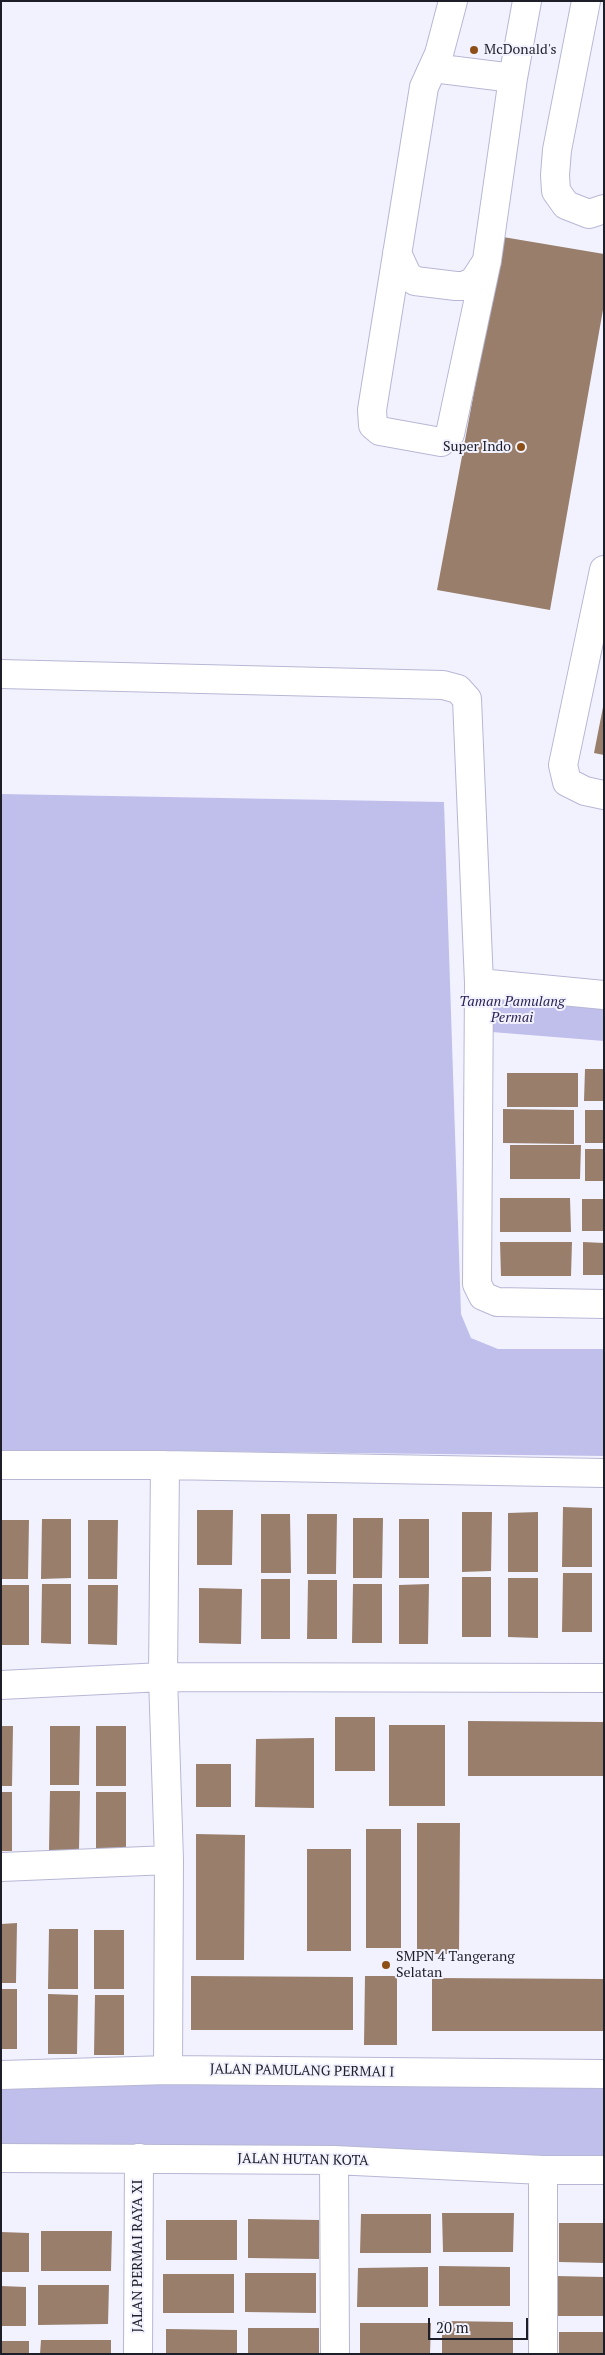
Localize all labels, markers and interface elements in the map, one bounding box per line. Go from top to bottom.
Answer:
place label: McDonald's [484,42,556,58]
marker: McDonald's [468,44,480,56]
place label: Super Indo [443,439,511,455]
marker: Super Indo [515,441,527,453]
park label: Taman Pamulang Permai [459,994,565,1026]
place label: SMPN 4 Tangerang Selatan [396,1949,515,1981]
marker: SMPN 4 Tangerang Selatan [380,1959,392,1971]
street label: JALAN PAMULANG PERMAI I [210,2061,394,2081]
street label: JALAN HUTAN KOTA [237,2150,369,2170]
street label: JALAN PERMAI RAYA XI [130,2180,146,2332]
scale bar [430,2308,530,2340]
text: 20 m [436,2317,469,2337]

